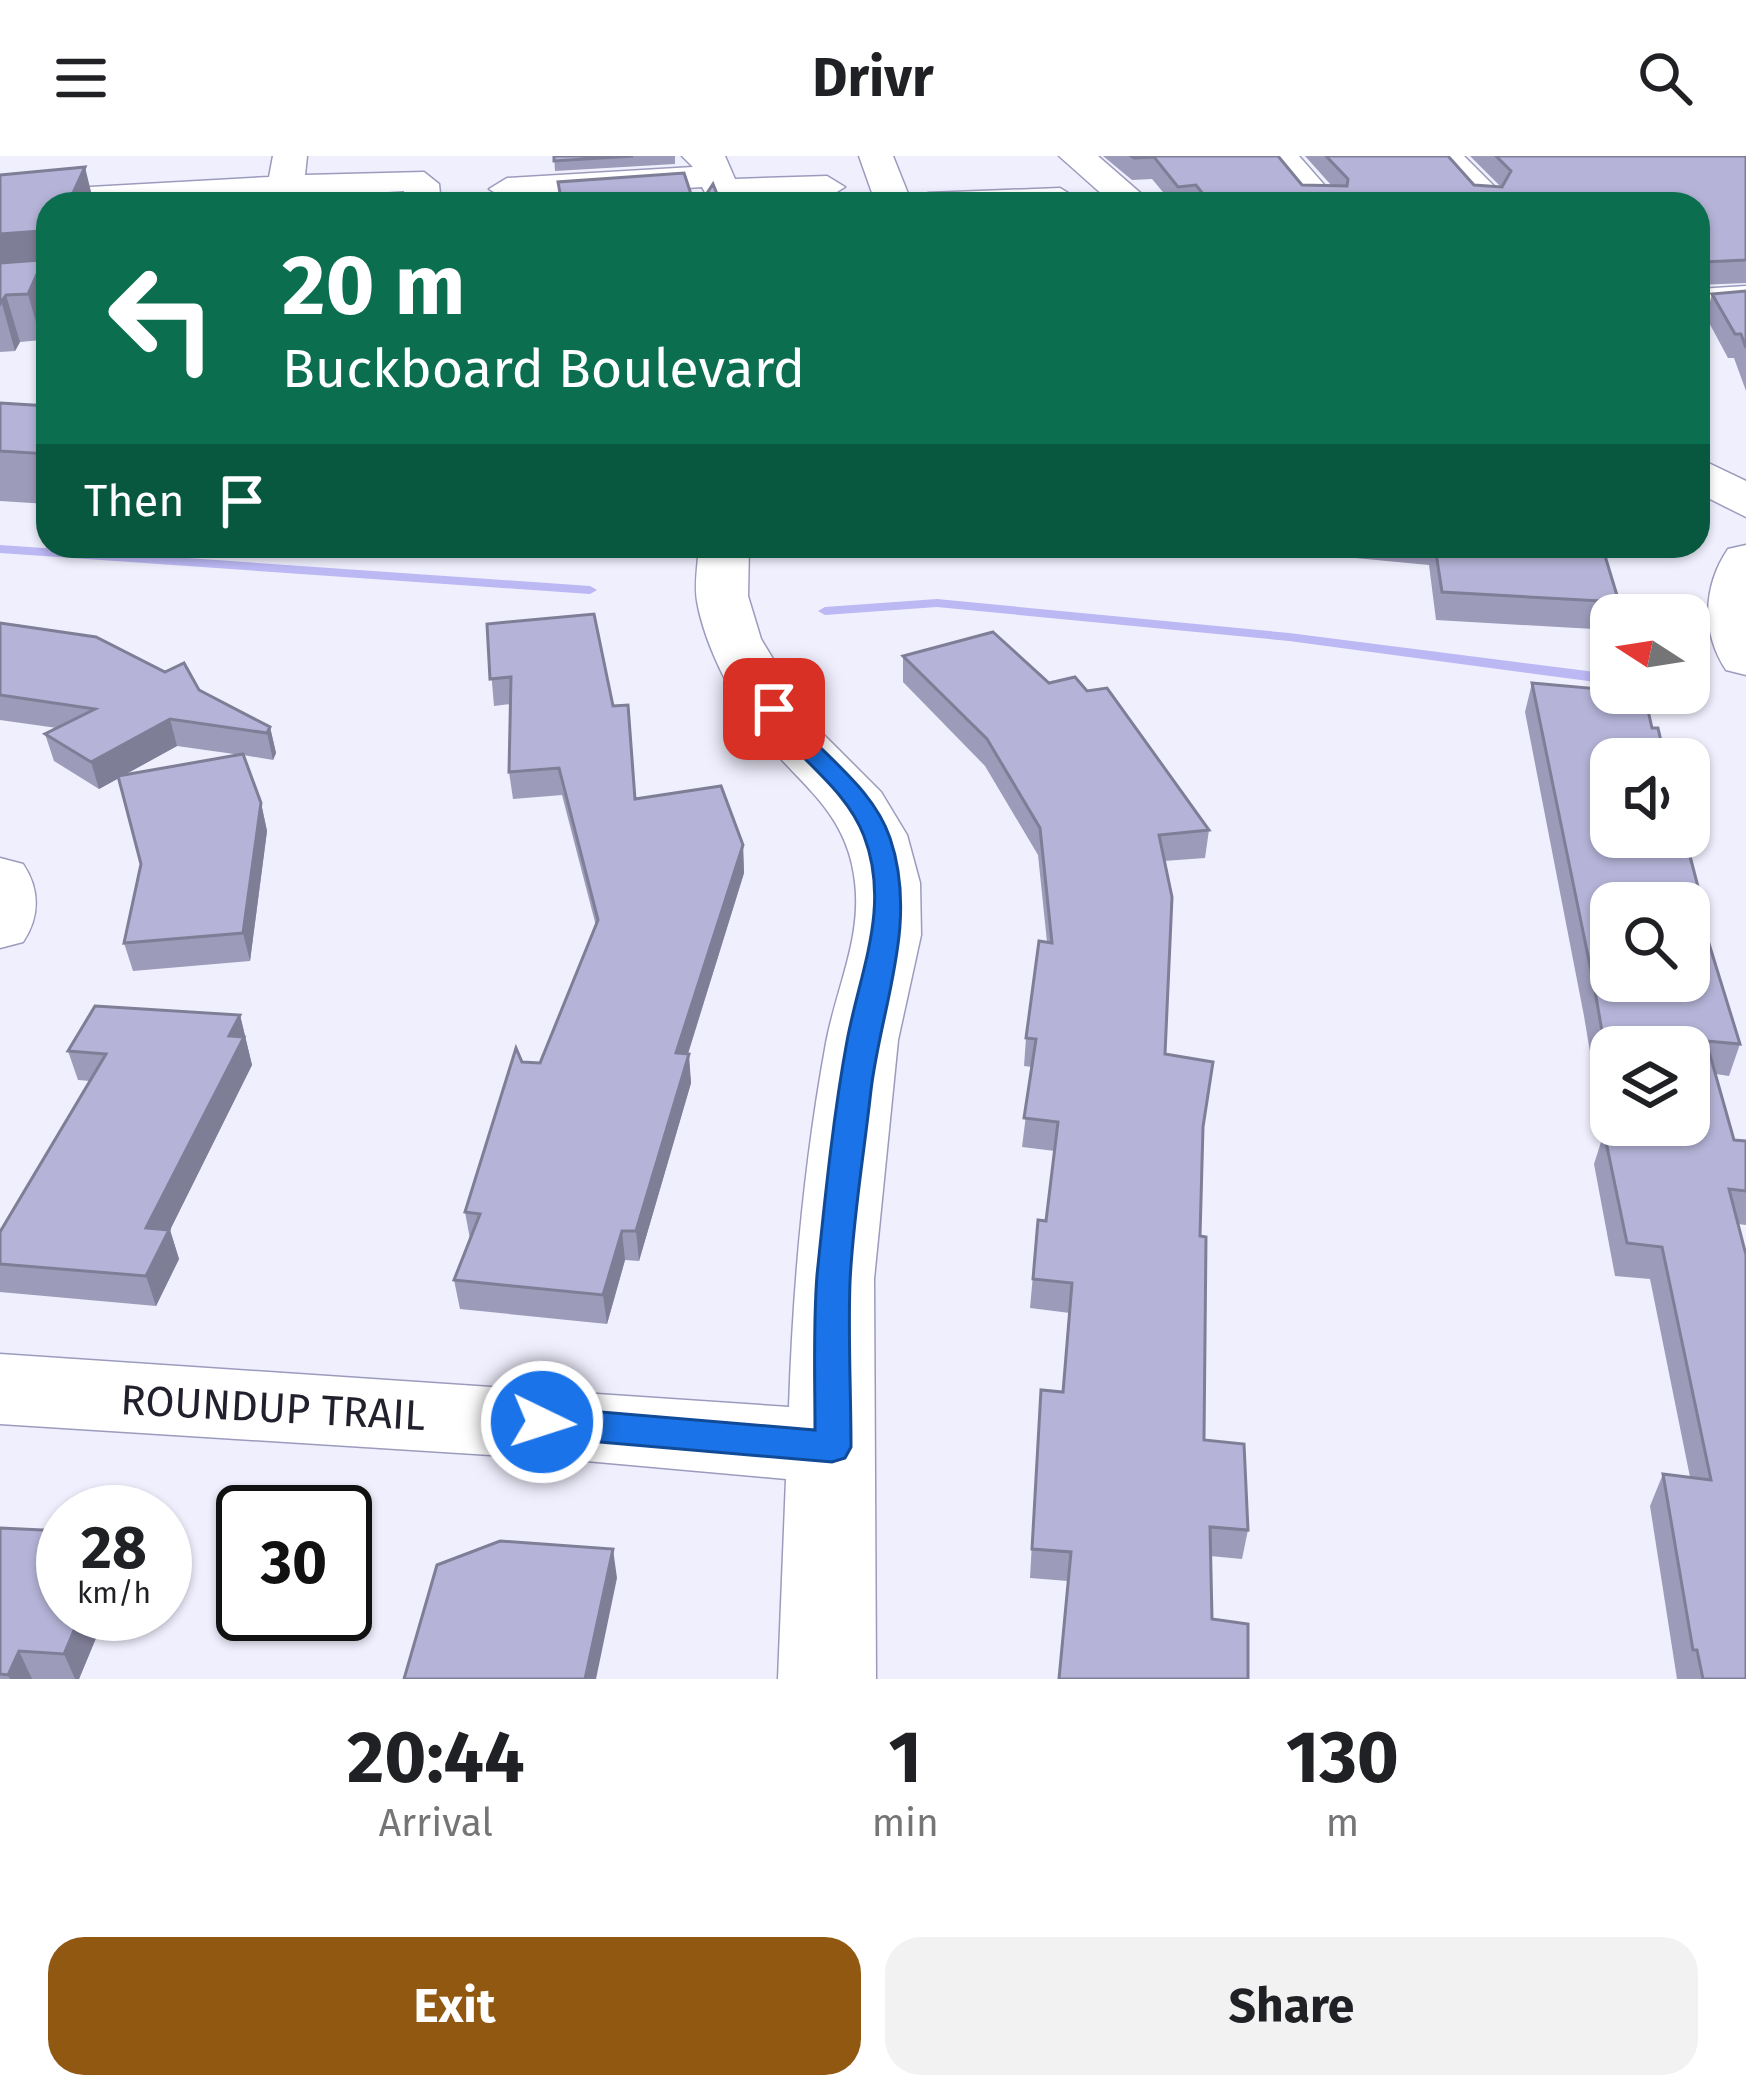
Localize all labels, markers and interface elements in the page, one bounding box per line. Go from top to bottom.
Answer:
icon: menu [48,45,114,111]
icon: search [1632,45,1698,111]
text: Drivr [812,46,934,110]
text: 20 m [282,235,465,336]
icon: left [84,240,240,396]
text: Buckboard Boulevard [282,337,805,401]
icon: arrive [209,468,275,534]
text: Then [84,474,185,528]
north arrow [1590,594,1710,714]
map controls [1590,594,1710,1146]
pin [723,658,825,760]
icon: arrive [741,676,807,742]
button: sound [1590,738,1710,858]
button: search [1590,882,1710,1002]
button: layers [1590,1026,1710,1146]
position arrow [479,1359,605,1485]
street label: ROUNDUP TRAIL [119,1375,427,1441]
speed limit sign: 30 [216,1485,372,1641]
text: 28 [81,1512,147,1584]
text: km/h [77,1575,151,1611]
text: 20:44 [347,1715,525,1801]
text: 1 [889,1715,922,1801]
text: 130 [1286,1715,1399,1801]
text: Arrival [379,1800,493,1846]
text: min [872,1800,939,1846]
text: m [1326,1800,1359,1846]
button: Exit [48,1937,861,2075]
button: Share [885,1937,1698,2075]

